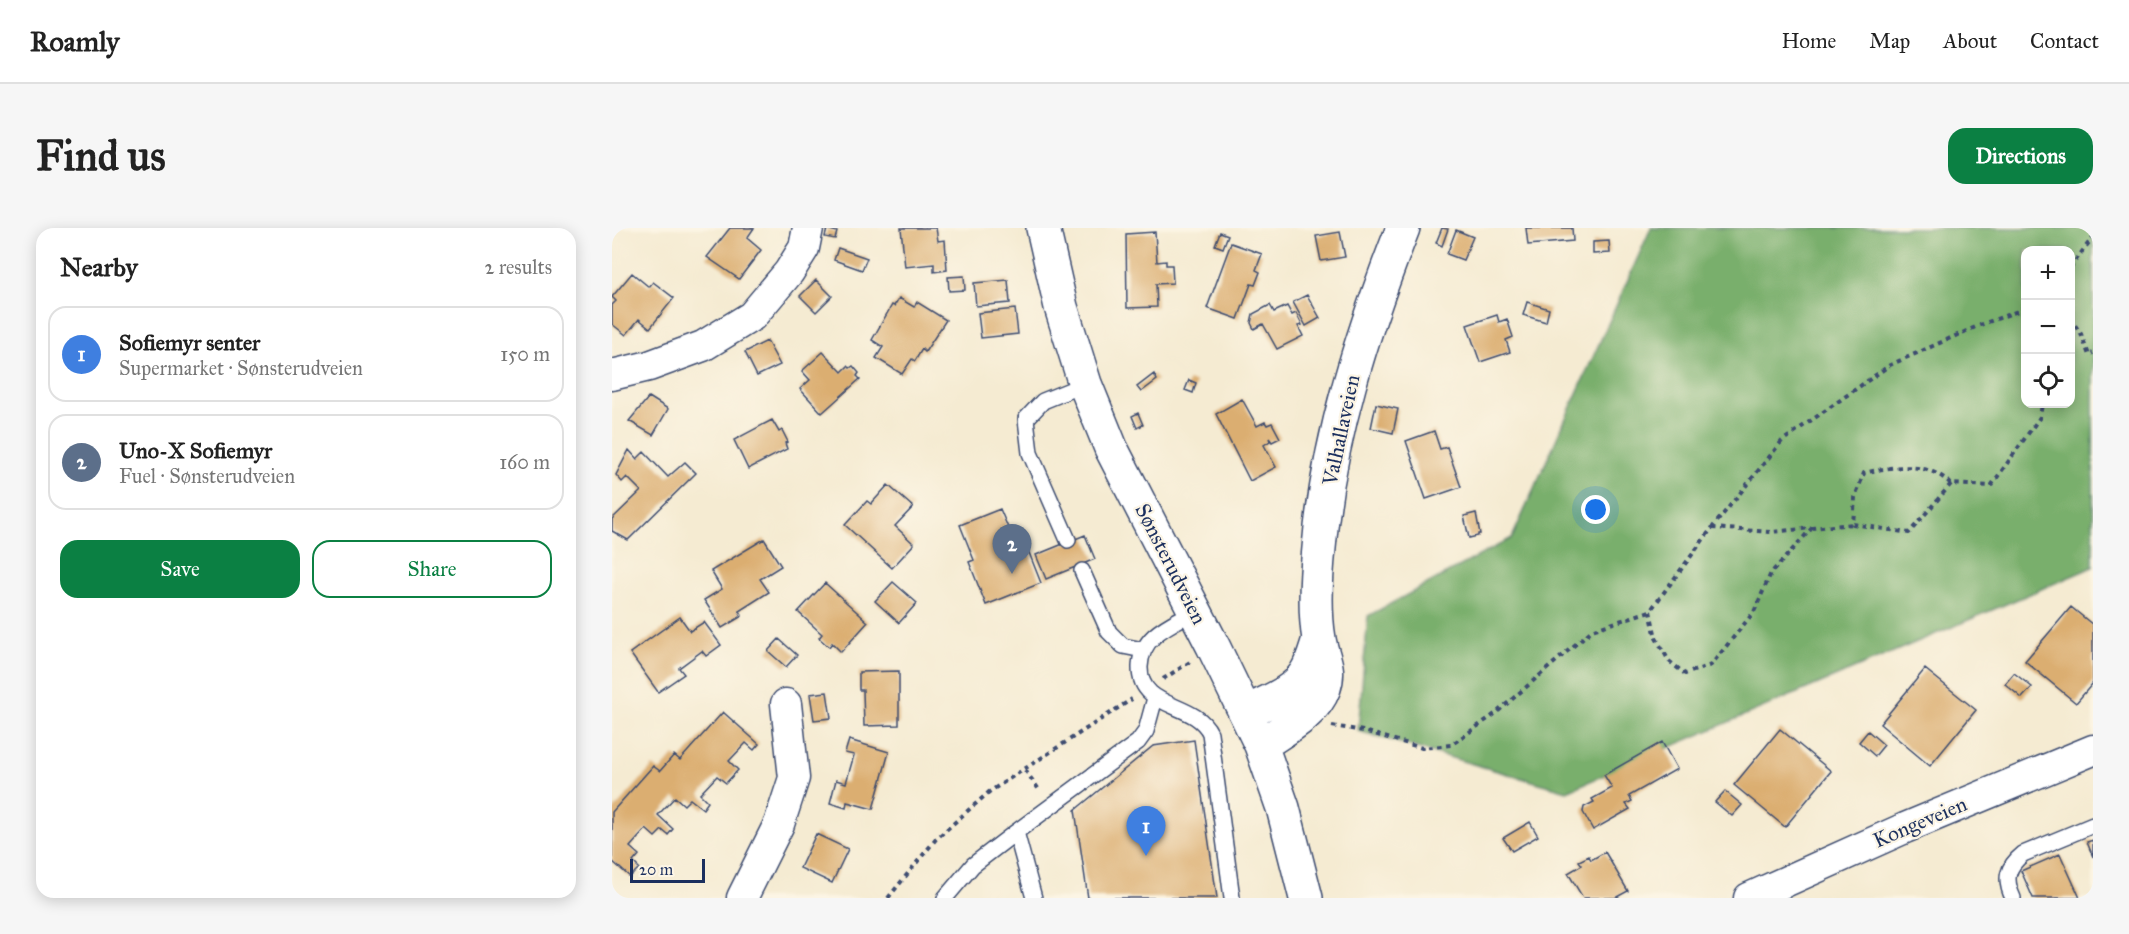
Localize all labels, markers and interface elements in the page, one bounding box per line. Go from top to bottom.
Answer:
text: Roamly [30,24,119,59]
text: Home [1781,28,1836,54]
text: Map [1869,28,1910,54]
text: About [1943,28,1997,54]
text: Contact [2030,28,2099,54]
button: Directions [1948,128,2093,184]
text: Find us [36,130,166,182]
map controls [2021,246,2075,408]
button: + [2021,246,2075,300]
text: Nearby [60,251,138,283]
text: 2 results [484,255,552,279]
button: − [2021,300,2075,354]
text: Sofiemyr senter [119,329,260,356]
text: 1 [78,342,85,366]
text: 150 m [500,342,550,366]
button: locate [2021,354,2075,408]
text: Supermarket · Sønsterudveien [119,356,363,380]
street label: Valhallaveien [1316,372,1365,489]
text: Uno-X Sofiemyr [119,437,272,464]
text: 2 [77,450,86,474]
text: 160 m [499,450,550,474]
text: Fuel · Sønsterudveien [119,464,295,488]
your location [1581,495,1610,524]
street label: Sønsterudveien [1129,499,1213,629]
pin: 2 [992,524,1032,574]
button: Save [60,540,300,598]
button: Share [312,540,552,598]
street label: Kongeveien [1869,791,1971,853]
pin: 1 [1126,806,1166,856]
scale bar [630,856,705,884]
text: 20 m [639,860,673,879]

